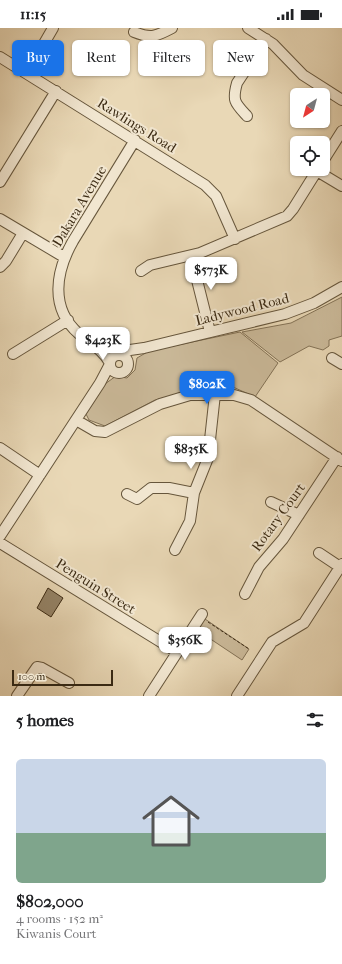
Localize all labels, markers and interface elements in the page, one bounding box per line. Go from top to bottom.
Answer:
text: 11:15 [20,5,46,23]
chip: Buy [12,40,64,76]
chip: Rent [72,40,130,76]
chip: Filters [138,40,205,76]
chip: New [213,40,268,76]
north arrow [290,88,330,128]
map controls [290,88,330,176]
street label: Rawlings Road [94,94,180,157]
button: locate [290,136,330,176]
street label: Dakara Avenue [49,163,110,250]
pin: $573K [183,257,239,291]
text: $573K [194,262,228,277]
street label: Ladywood Road [193,290,291,329]
pin: $423K [75,327,131,361]
text: $423K [85,332,121,347]
pin: $802K [179,371,235,405]
text: $802K [189,376,226,391]
pin: $835K [163,436,219,470]
text: $835K [174,441,208,456]
street label: Rotary Court [248,480,309,555]
street label: Penguin Street [53,555,139,618]
pin: $356K [157,627,213,661]
text: $356K [168,632,202,647]
scale bar [12,668,113,687]
text: 100 m [18,670,46,683]
icon: filters [304,709,326,731]
text: 5 homes [16,710,74,730]
icon: home [135,785,207,857]
text: $802,000 [16,891,84,911]
text: 4 rooms · 152 m² [16,911,103,926]
text: Kiwanis Court [16,926,96,941]

